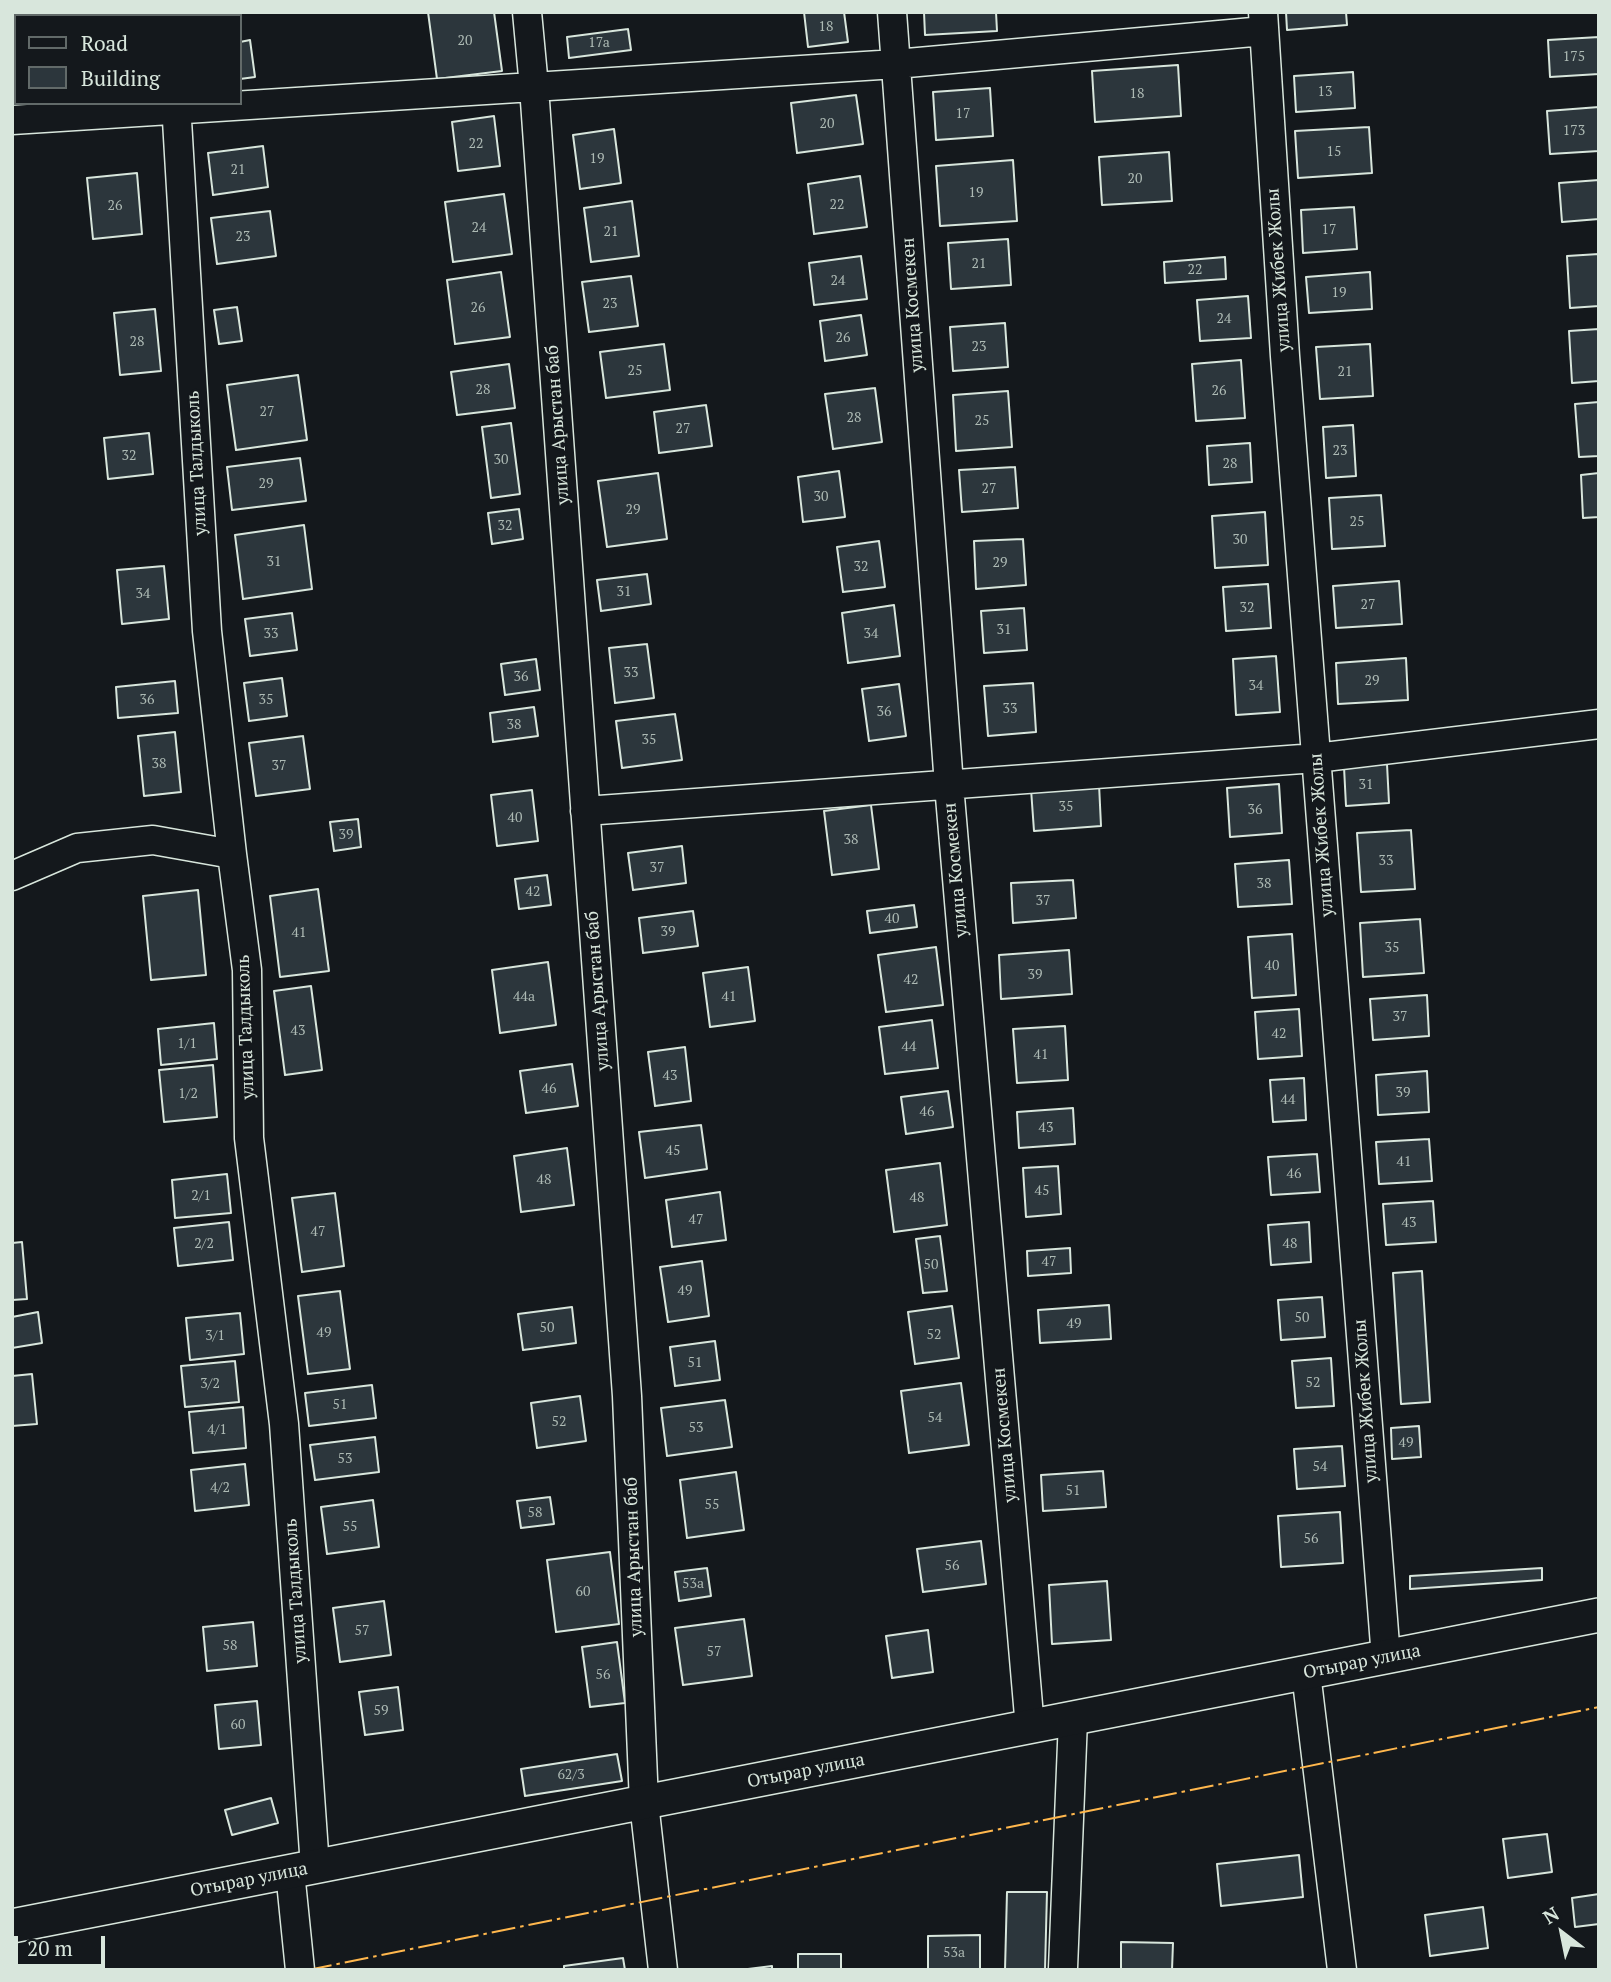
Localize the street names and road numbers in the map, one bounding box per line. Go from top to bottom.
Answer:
street label: улица Жибек Жолы [1263,187,1295,353]
street label: улица Космекен [898,237,928,373]
street label: улица Арыстан баб [542,344,574,506]
street label: улица Талдыколь [182,390,212,536]
street label: улица Жибек Жолы [1306,752,1338,918]
street label: улица Космекен [939,802,973,938]
street label: улица Арыстан баб [582,910,614,1072]
street label: улица Талдыколь [233,954,259,1100]
street label: улица Жибек Жолы [1350,1318,1382,1484]
street label: улица Космекен [988,1367,1022,1503]
street label: улица Арыстан баб [620,1477,648,1637]
street label: улица Талдыколь [280,1518,312,1664]
street label: Отырар улица [1301,1640,1423,1684]
street label: Отырар улица [745,1749,867,1793]
street label: Отырар улица [188,1858,310,1902]

